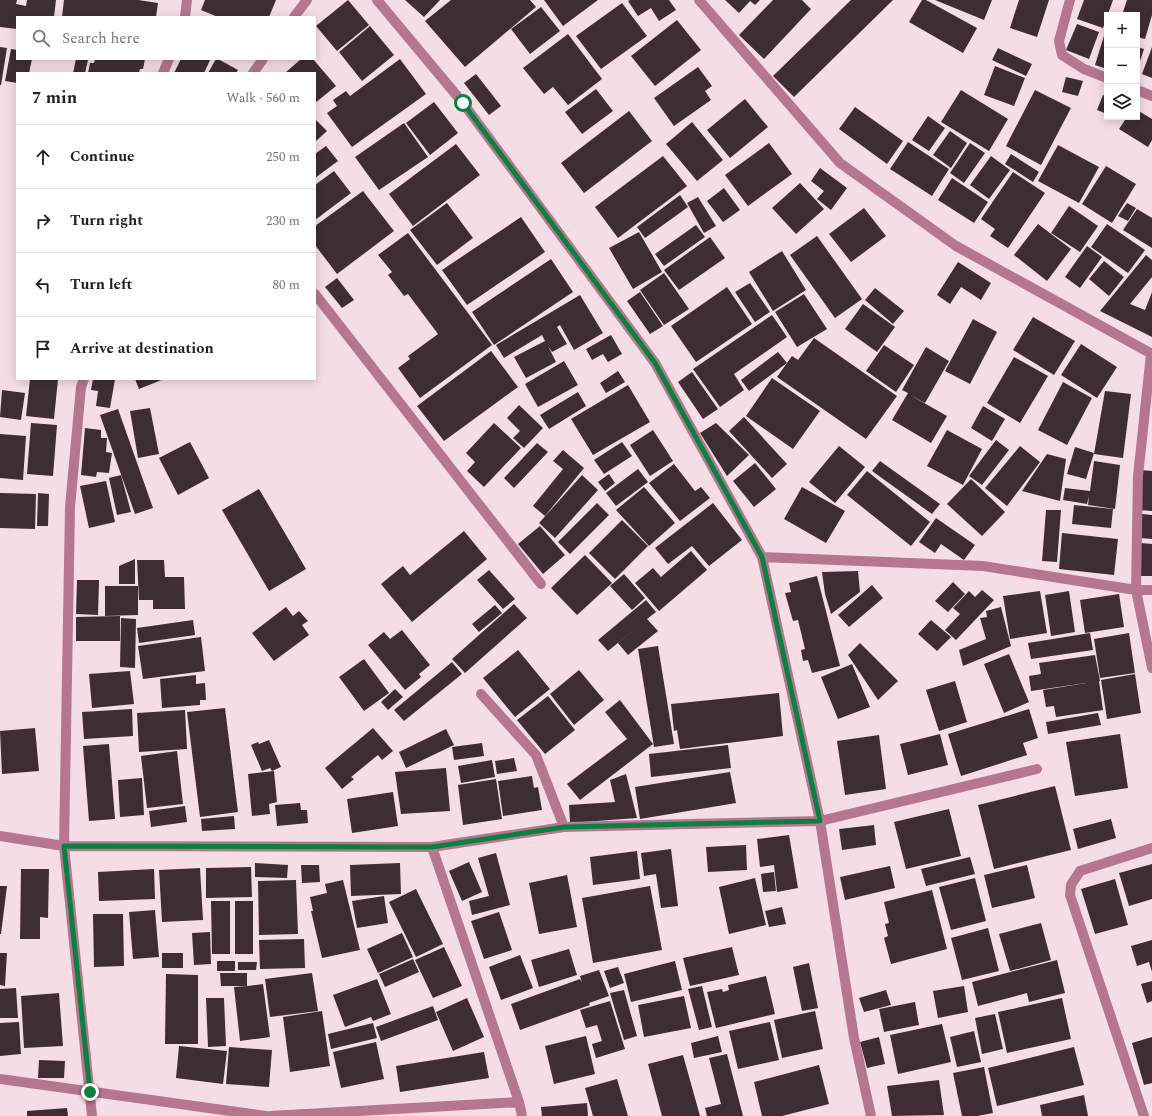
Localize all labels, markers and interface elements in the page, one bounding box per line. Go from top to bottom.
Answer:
map controls [1104,12,1140,120]
button: + [1104,12,1140,48]
search box [16,16,316,60]
icon: search [30,27,52,49]
text: Search here [62,27,140,50]
button: − [1104,48,1140,84]
button: layers [1104,84,1140,120]
text: 7 min [32,85,77,111]
text: Walk · 560 m [226,88,300,108]
route start [454,94,472,112]
text: Continue [70,145,135,168]
icon: ahead [32,146,54,168]
text: 250 m [266,147,300,167]
text: Turn right [70,209,143,232]
icon: right [32,210,54,232]
text: 230 m [266,211,300,231]
text: Turn left [70,273,132,296]
icon: left [32,274,54,296]
text: 80 m [273,275,300,295]
text: Arrive at destination [70,337,214,360]
icon: arrive [32,338,54,360]
route end [81,1083,99,1101]

